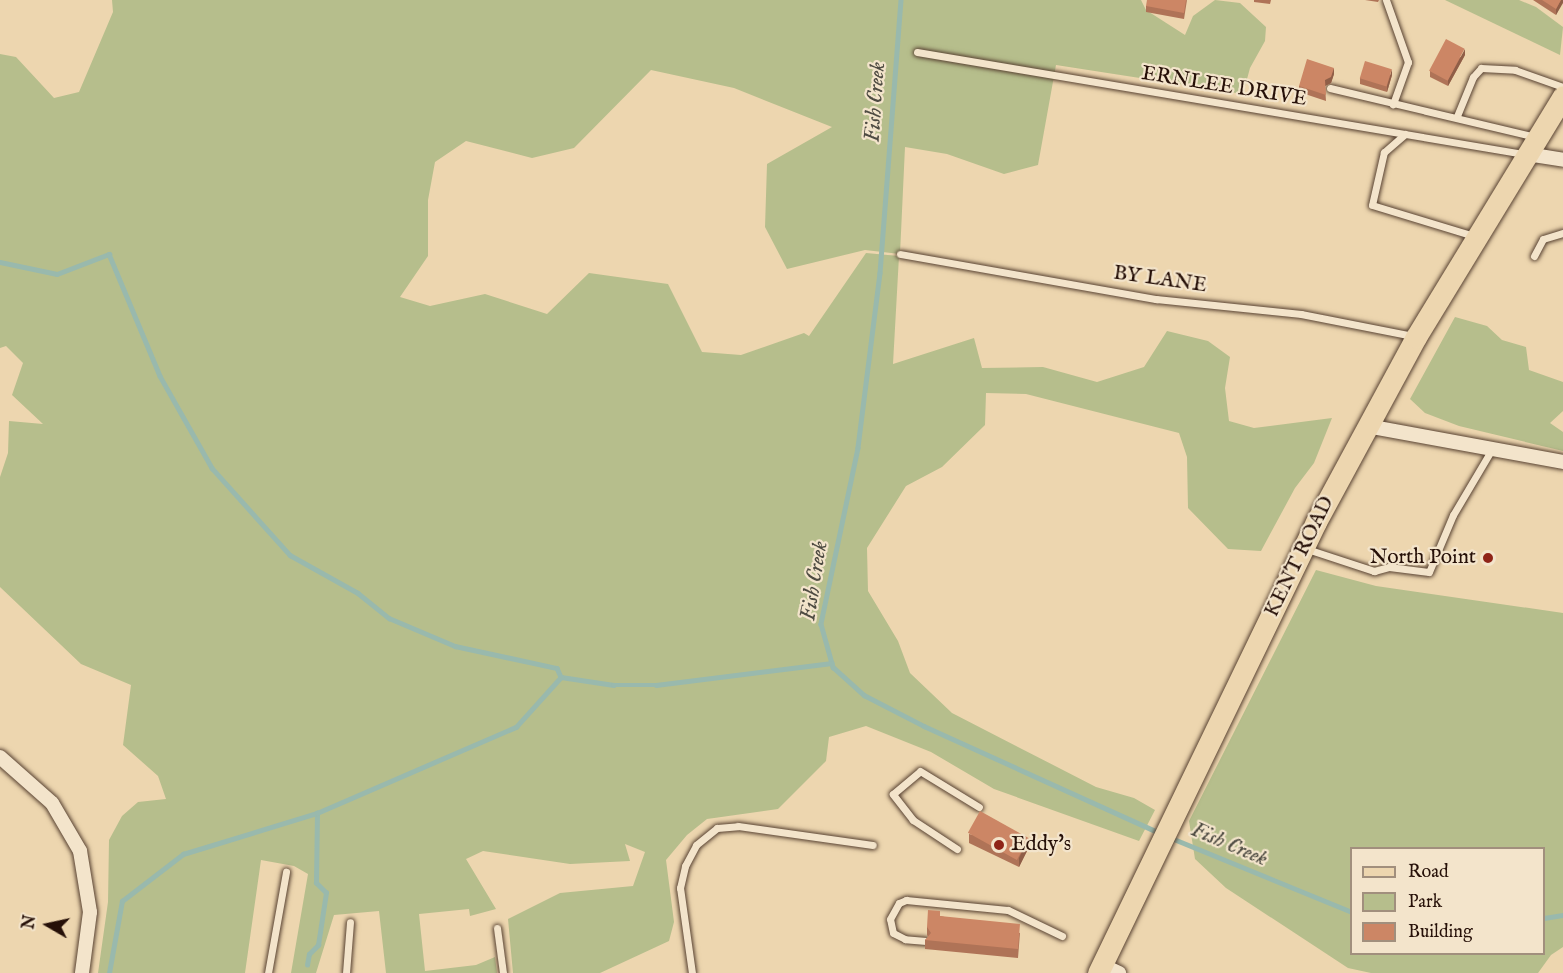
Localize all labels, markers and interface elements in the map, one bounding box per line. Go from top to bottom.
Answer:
water label: Fish Creek [860,61,892,143]
street label: ERNLEE DRIVE [1140,61,1308,113]
street label: BY LANE [1112,261,1208,299]
street label: KENT ROAD [1260,492,1340,622]
water label: Fish Creek [796,539,834,623]
place label: North Point [1370,545,1476,571]
marker: North Point [1481,551,1495,565]
water label: Fish Creek [1187,817,1271,873]
place label: Eddy's [1011,832,1071,858]
marker: Eddy's [992,838,1006,852]
legend [1350,847,1545,955]
text: Road [1408,861,1449,884]
text: Park [1408,891,1442,914]
north arrow [18,895,78,955]
text: N [19,914,41,931]
text: Building [1408,921,1473,944]

